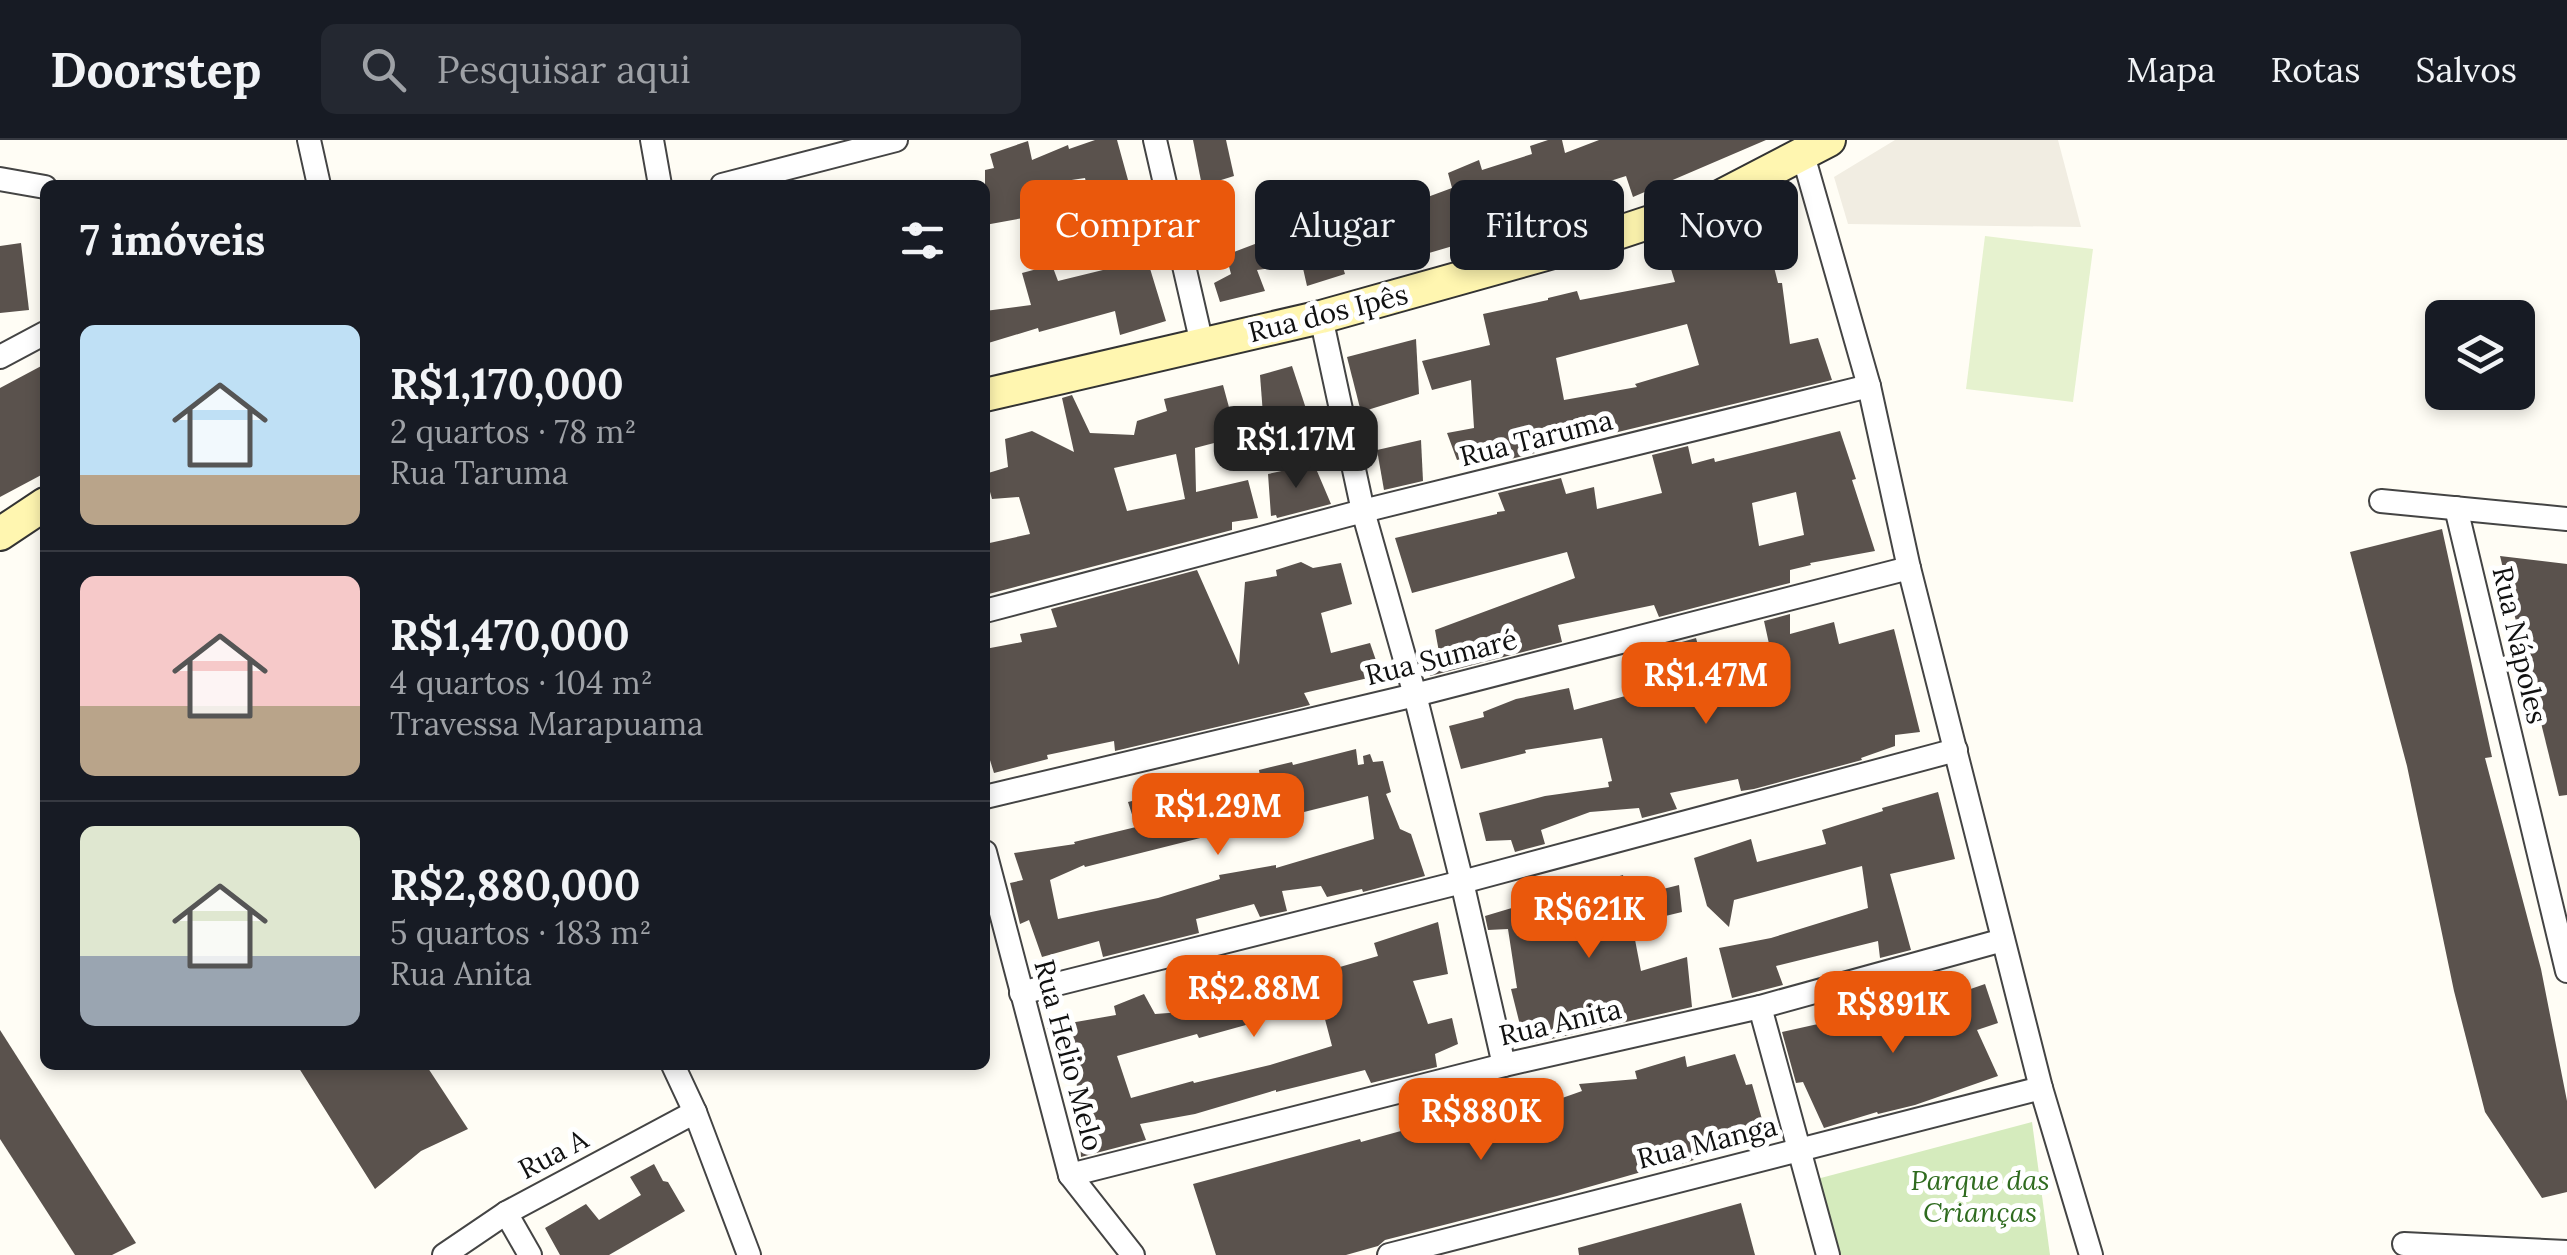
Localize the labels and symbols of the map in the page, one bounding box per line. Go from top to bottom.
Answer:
street label: Rua dos Ipês [1244,276,1412,350]
street label: Rua Taruma [1456,402,1616,474]
pin: R$1.17M [1204,406,1388,491]
street label: Rua Nápoles [2484,563,2556,727]
street label: Rua Sumaré [1361,621,1521,693]
pin: R$1.47M [1614,642,1798,727]
pin: R$1.29M [1126,773,1310,858]
pin: R$621K [1508,876,1670,961]
street label: Rua Helio Melo [1026,955,1112,1155]
pin: R$2.88M [1162,955,1346,1040]
pin: R$891K [1812,971,1974,1056]
street label: Rua Anita [1495,990,1625,1054]
pin: R$880K [1400,1078,1562,1163]
street label: Rua Manga [1633,1107,1781,1177]
street label: Rua A [512,1121,594,1187]
park label: Parque das Crianças [1911,1162,2049,1230]

